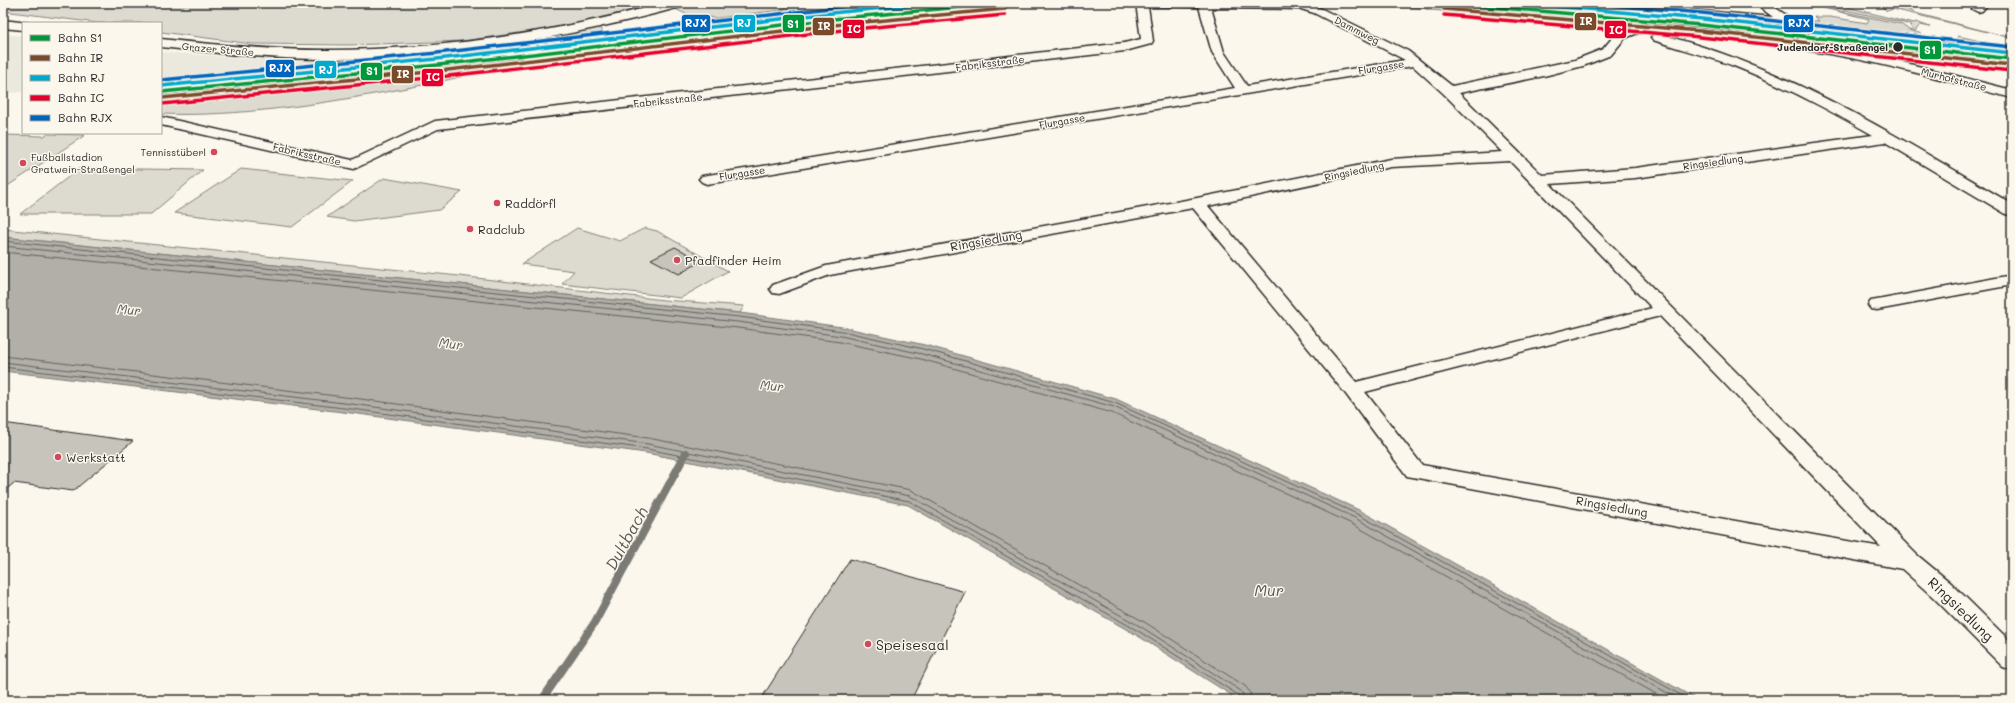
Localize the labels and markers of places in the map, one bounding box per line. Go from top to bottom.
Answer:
place label: Judendorf-Straßengel [1777,40,1888,54]
marker: Judendorf-Straßengel [1891,40,1905,54]
place label: Tennisstüberl [140,145,206,159]
marker: Tennisstüberl [209,147,219,157]
place label: Fußballstadion Gratwein-Straßengel [31,150,135,176]
marker: Fußballstadion Gratwein-Straßengel [18,158,28,168]
place label: Raddörfl [505,195,556,211]
marker: Raddörfl [492,198,502,208]
place label: Radclub [478,221,525,237]
marker: Radclub [465,224,475,234]
place label: Pfadfinder Heim [685,252,781,268]
marker: Pfadfinder Heim [672,255,682,265]
place label: Werkstatt [66,449,126,465]
marker: Werkstatt [53,452,63,462]
place label: Speisesaal [876,635,949,654]
marker: Speisesaal [863,639,873,649]

